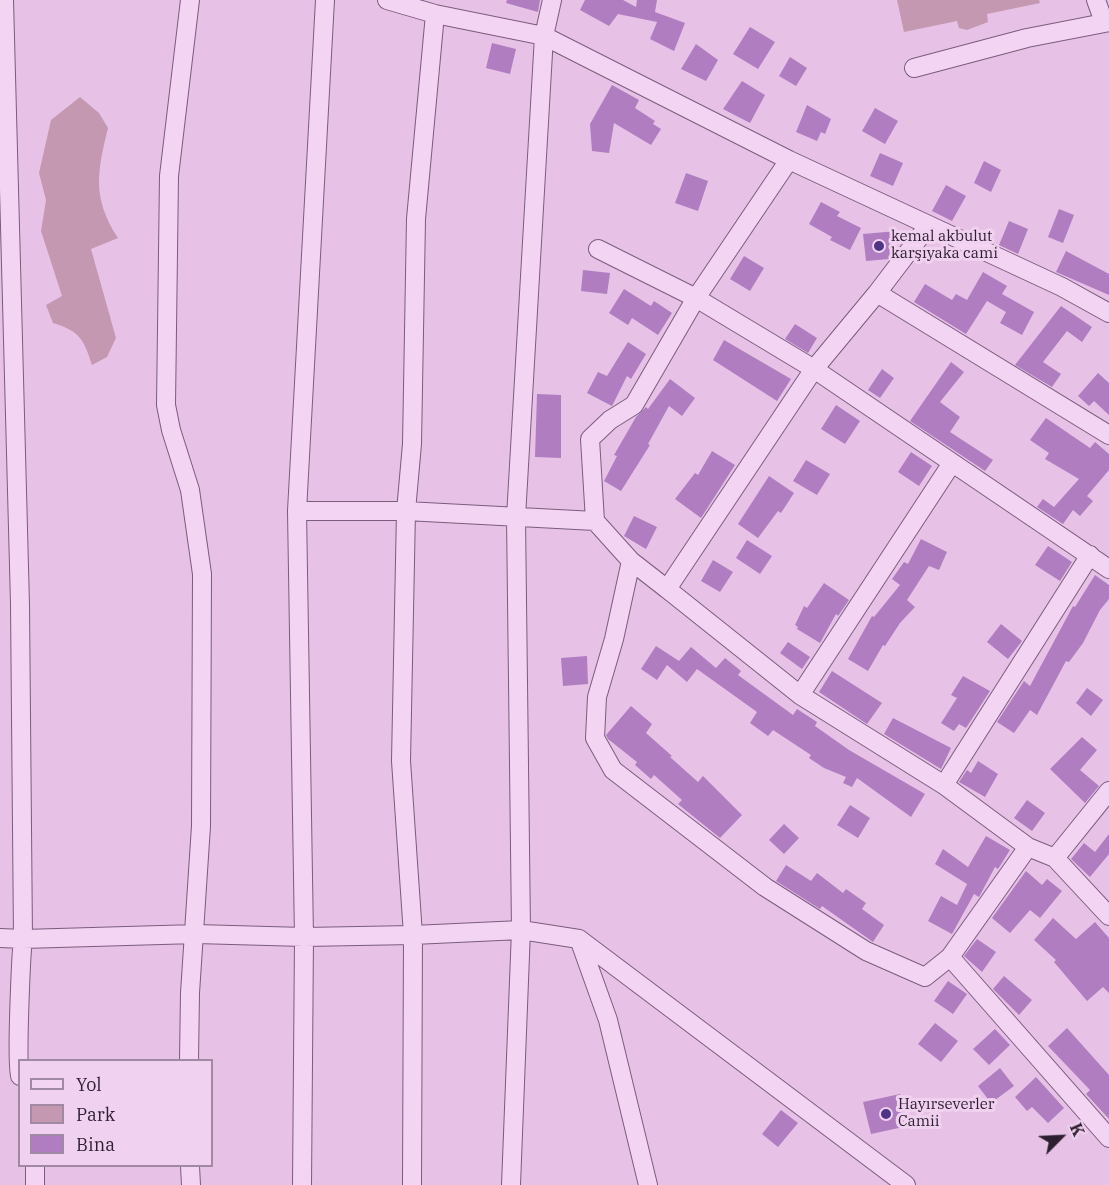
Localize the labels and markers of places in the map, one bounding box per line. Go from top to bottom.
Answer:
place label: kemal akbulut karşıyaka cami [891,228,998,263]
marker: kemal akbulut karşıyaka cami [872,239,886,253]
place label: Hayırseverler Camii [898,1096,994,1131]
marker: Hayırseverler Camii [879,1107,893,1121]

